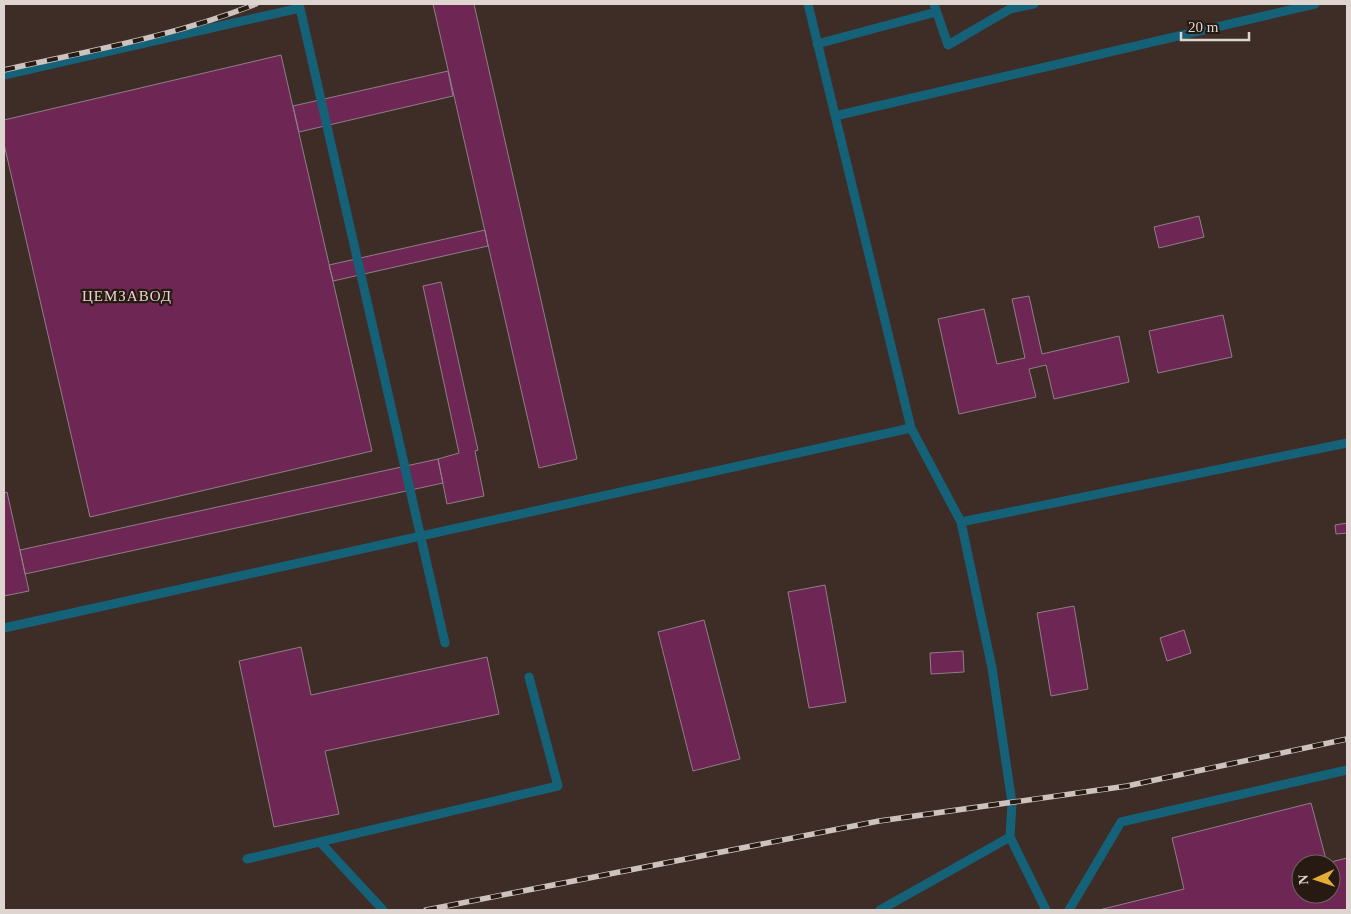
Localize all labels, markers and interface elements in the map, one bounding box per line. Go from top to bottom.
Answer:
scale bar [1181,10,1248,42]
text: 20 m [1188,19,1219,35]
district label: ЦЕМЗАВОД [82,288,172,304]
north arrow [1291,854,1341,904]
text: N [1296,874,1311,885]

